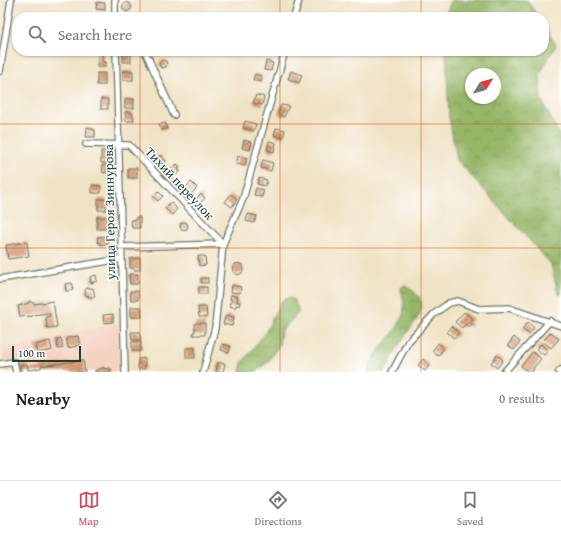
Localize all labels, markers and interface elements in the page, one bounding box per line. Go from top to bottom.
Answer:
search box [12,12,549,56]
icon: search [26,23,48,45]
text: Search here [58,24,132,45]
north arrow [465,68,501,104]
street label: улица Героя Зиннурова [99,143,120,281]
street label: Тихий переулок [141,143,219,224]
scale bar [12,344,81,363]
text: 100 m [18,345,45,361]
text: Nearby [16,386,70,411]
text: 0 results [499,389,545,408]
tab: Map [78,489,100,529]
tab: Directions [255,489,302,529]
tab: Saved [457,489,483,529]

